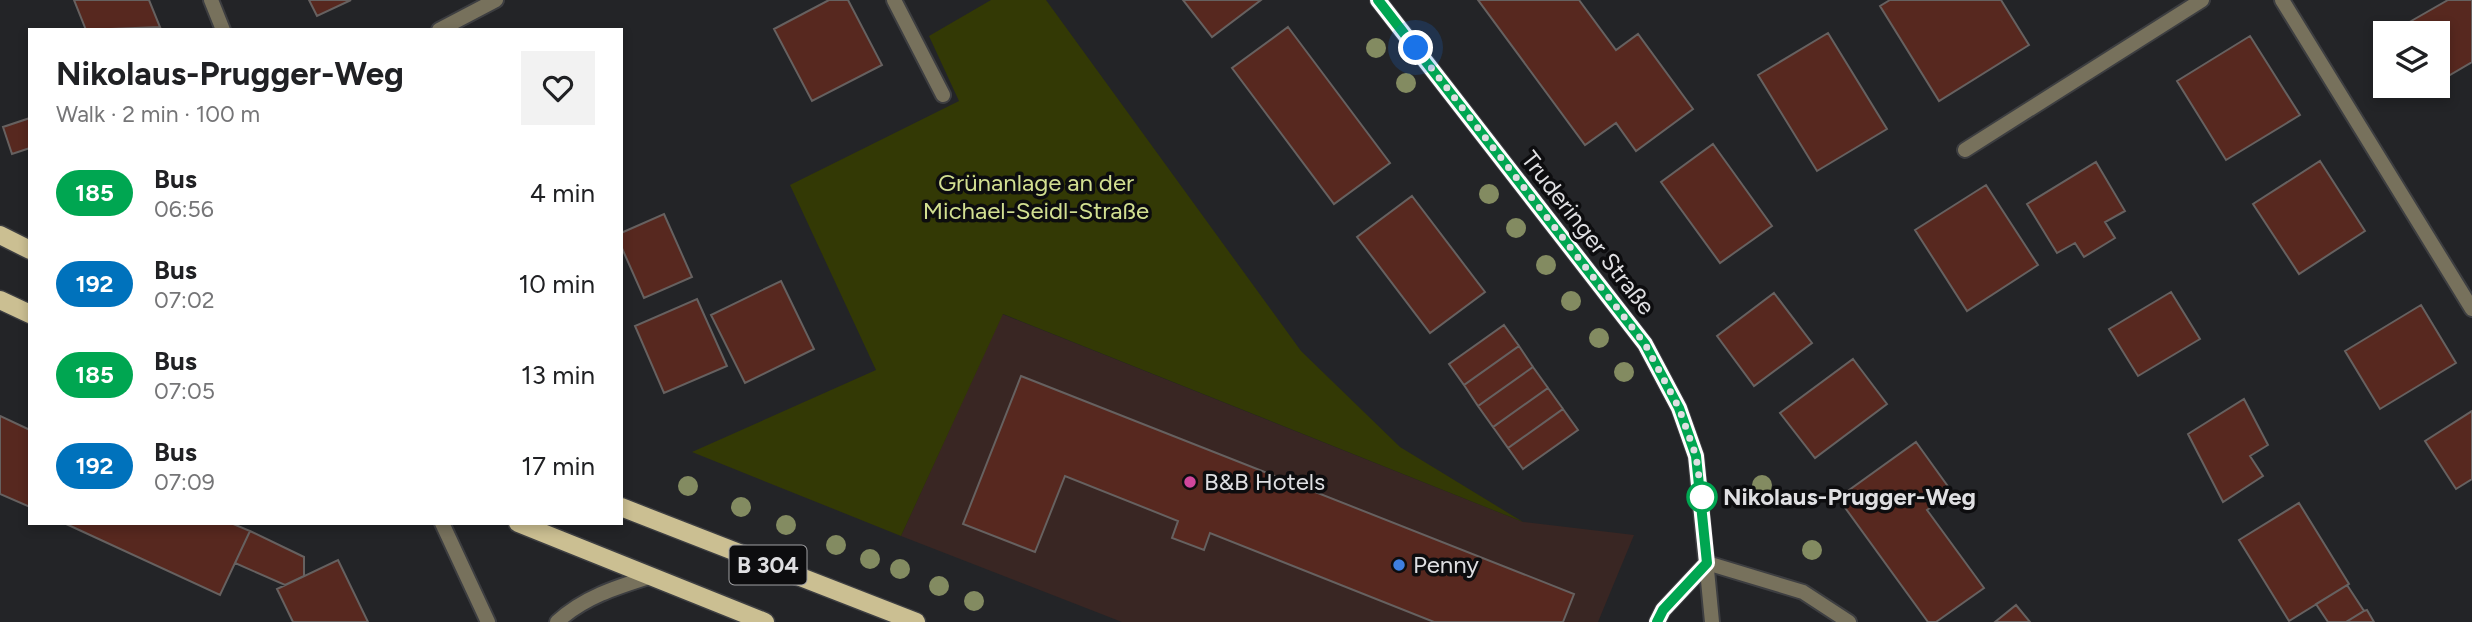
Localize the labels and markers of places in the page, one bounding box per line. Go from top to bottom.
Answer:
place label: B&B Hotels [1204,467,1325,496]
marker: B&B Hotels [1182,474,1198,490]
marker: Nikolaus-Prugger-Weg [1687,482,1717,512]
place label: Nikolaus-Prugger-Weg [1723,482,1976,511]
place label: Penny [1413,550,1479,579]
marker: Penny [1391,557,1407,573]

